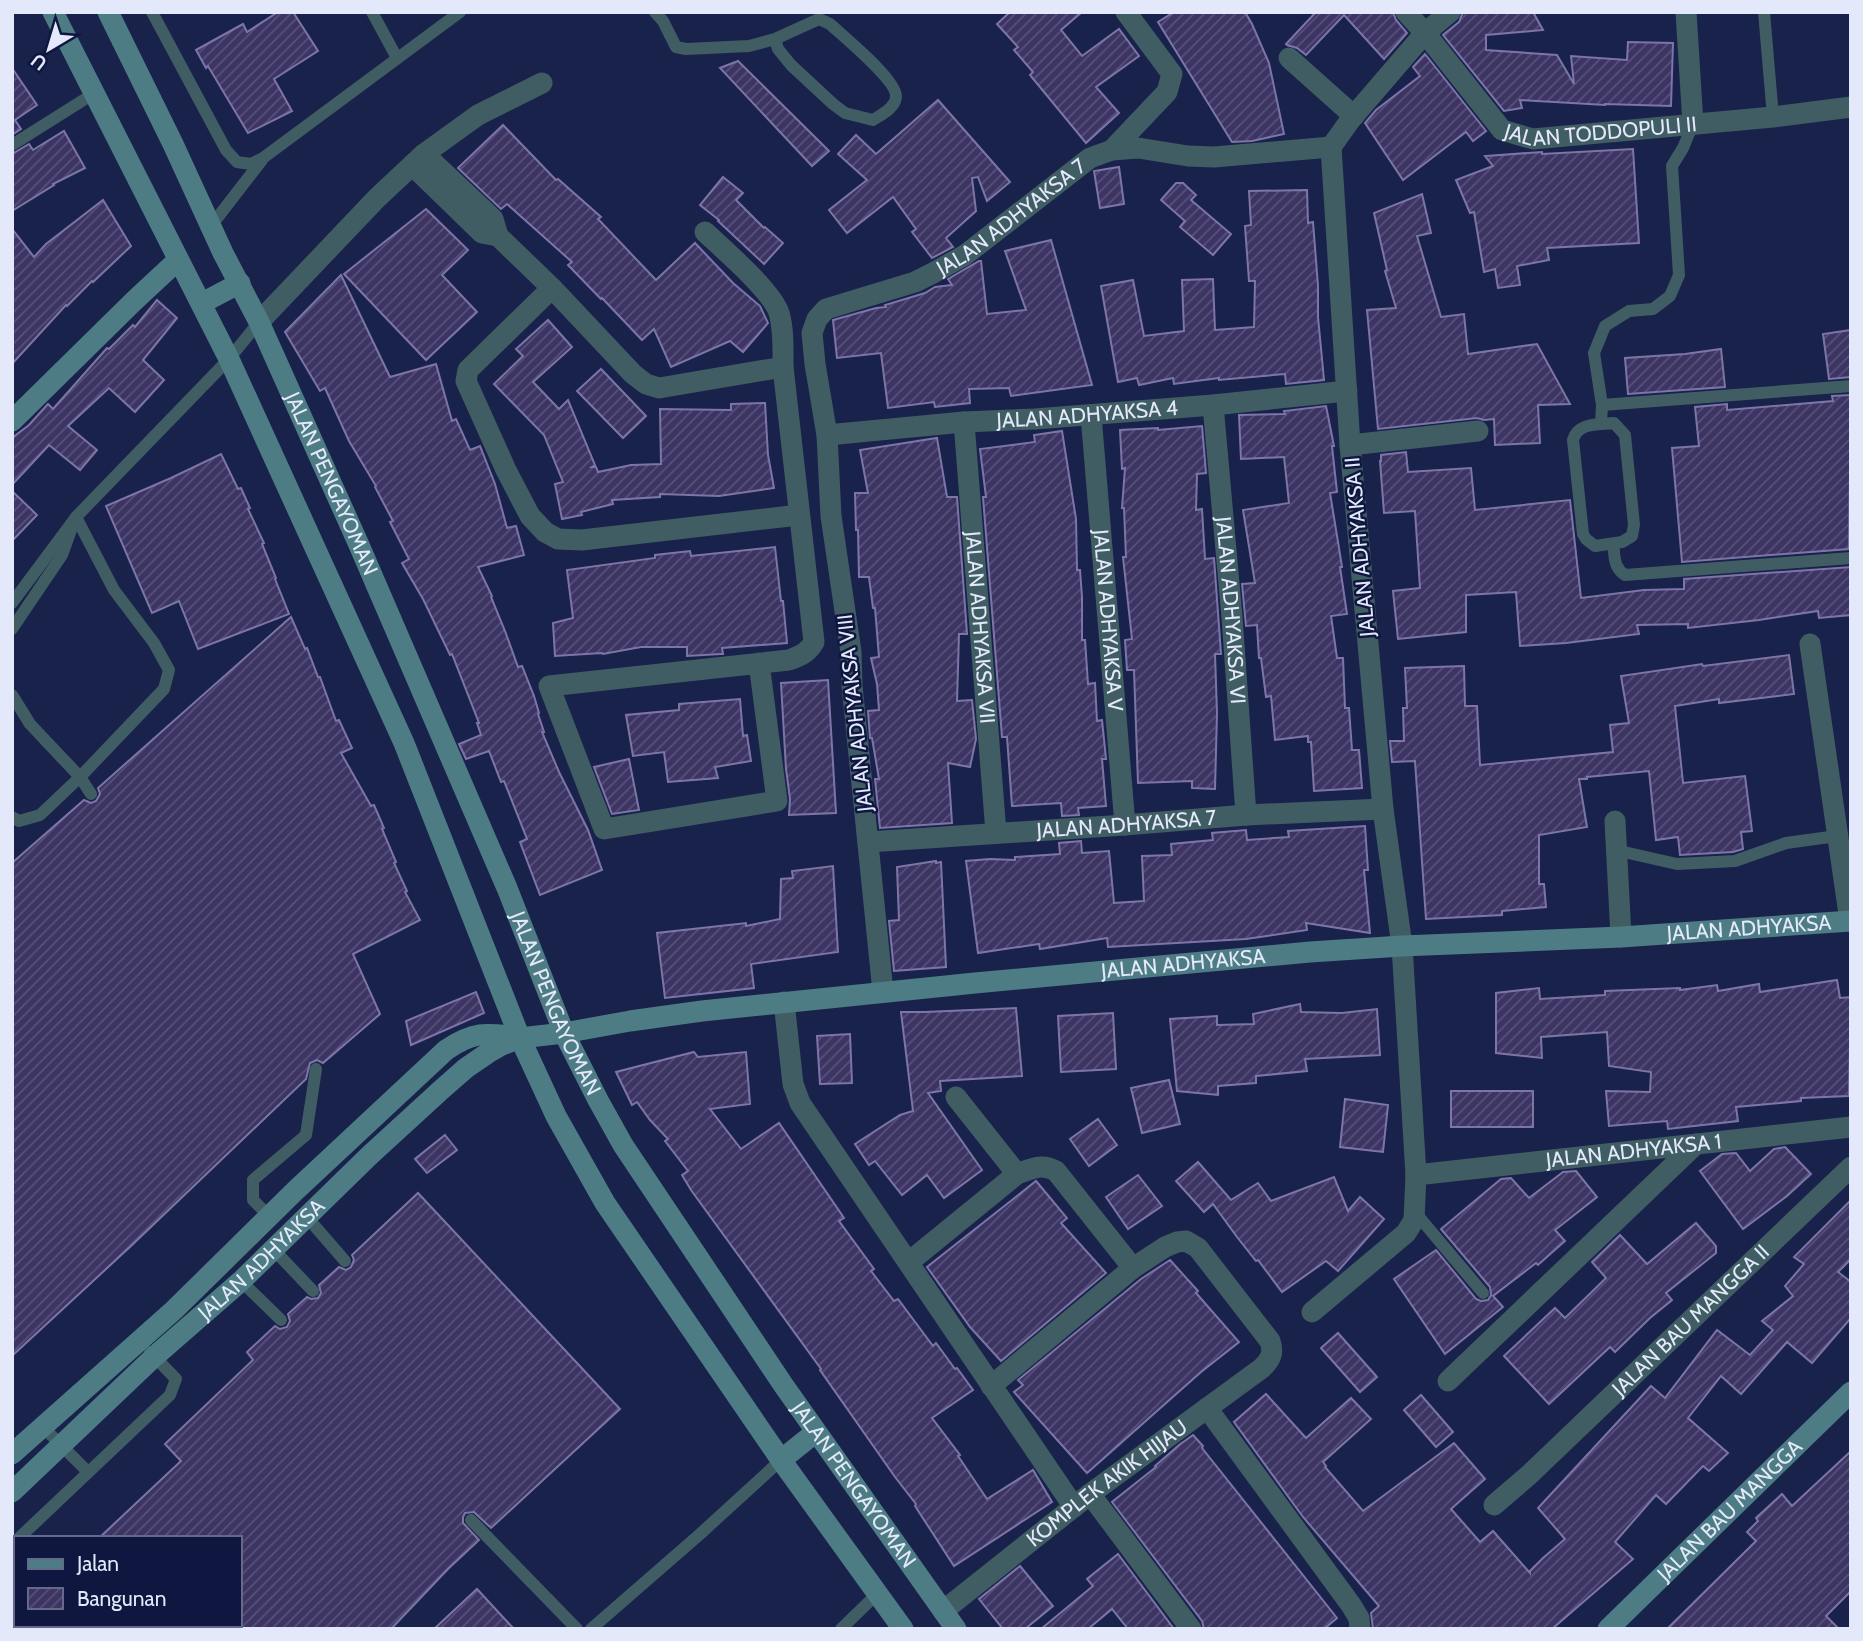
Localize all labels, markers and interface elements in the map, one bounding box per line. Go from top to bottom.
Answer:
north arrow [14,14,84,84]
text: U [26,49,51,75]
street label: JALAN TODDOPULI II [1501,111,1698,151]
street label: JALAN ADHYAKSA 7 [931,153,1091,281]
street label: JALAN PENGAYOMAN [280,387,383,579]
street label: JALAN ADHYAKSA 4 [995,395,1179,433]
street label: JALAN ADHYAKSA II [1339,456,1380,639]
street label: JALAN ADHYAKSA VI [1211,515,1251,705]
street label: JALAN ADHYAKSA V [1088,527,1129,712]
street label: JALAN ADHYAKSA VII [960,529,1000,725]
street label: JALAN ADHYAKSA VIII [832,613,877,814]
street label: JALAN ADHYAKSA 7 [1035,804,1218,843]
street label: JALAN PENGAYOMAN [505,907,606,1099]
street label: JALAN ADHYAKSA [1665,909,1832,946]
street label: JALAN ADHYAKSA [1099,943,1266,983]
street label: JALAN ADHYAKSA 1 [1544,1128,1723,1173]
street label: JALAN ADHYAKSA [192,1193,330,1325]
street label: JALAN BAU MANGGA II [1606,1239,1774,1401]
street label: JALAN PENGAYOMAN [786,1396,922,1572]
street label: KOMPLEK AKIK HIJAU [1021,1414,1192,1552]
street label: JALAN BAU MANGGA [1651,1434,1807,1587]
legend [14,1536,242,1627]
text: Jalan [76,1551,119,1576]
text: Bangunan [77,1586,166,1611]

